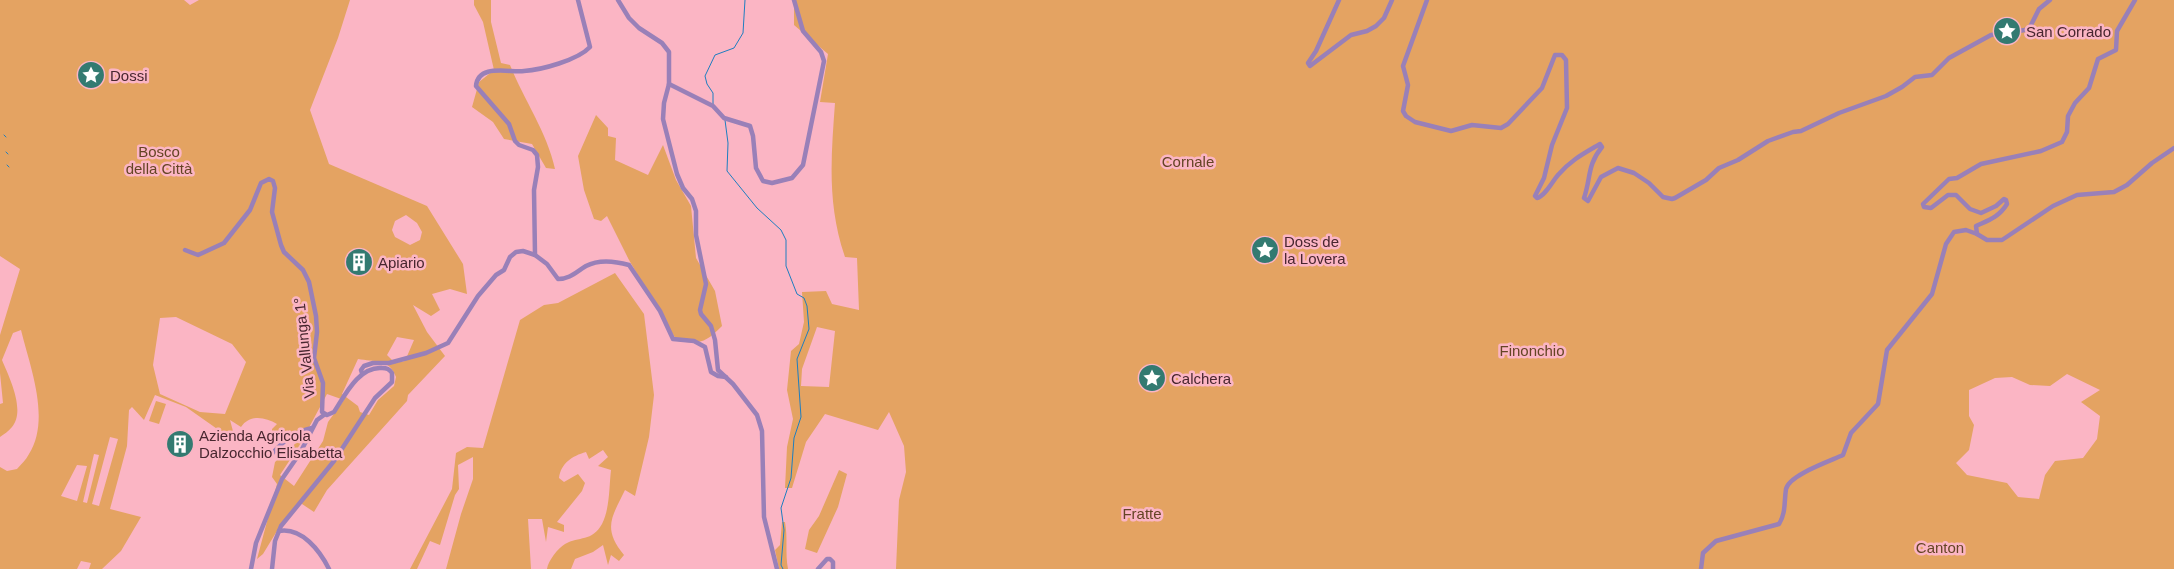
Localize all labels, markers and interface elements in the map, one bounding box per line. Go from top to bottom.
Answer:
place icon: San Corrado [1992,16,2022,46]
place label: San Corrado [2026,23,2111,40]
place icon: Dossi [76,60,106,90]
place label: Dossi [110,67,148,84]
park label: Bosco della Città [126,143,193,177]
park label: Cornale [1162,153,1214,170]
place label: Doss de la Lovera [1284,233,1346,267]
place icon: Doss de la Lovera [1250,235,1280,265]
building icon: Apiario [344,247,374,277]
place label: Apiario [378,254,425,271]
street label: Via Vallunga 1° [290,297,318,399]
park label: Finonchio [1499,342,1565,359]
place icon: Calchera [1137,363,1167,393]
place label: Calchera [1171,370,1232,387]
place label: Azienda Agricola Dalzocchio Elisabetta [199,427,343,461]
building icon: Azienda Agricola Dalzocchio Elisabetta [165,429,195,459]
park label: Fratte [1122,505,1162,522]
park label: Canton [1916,539,1964,556]

